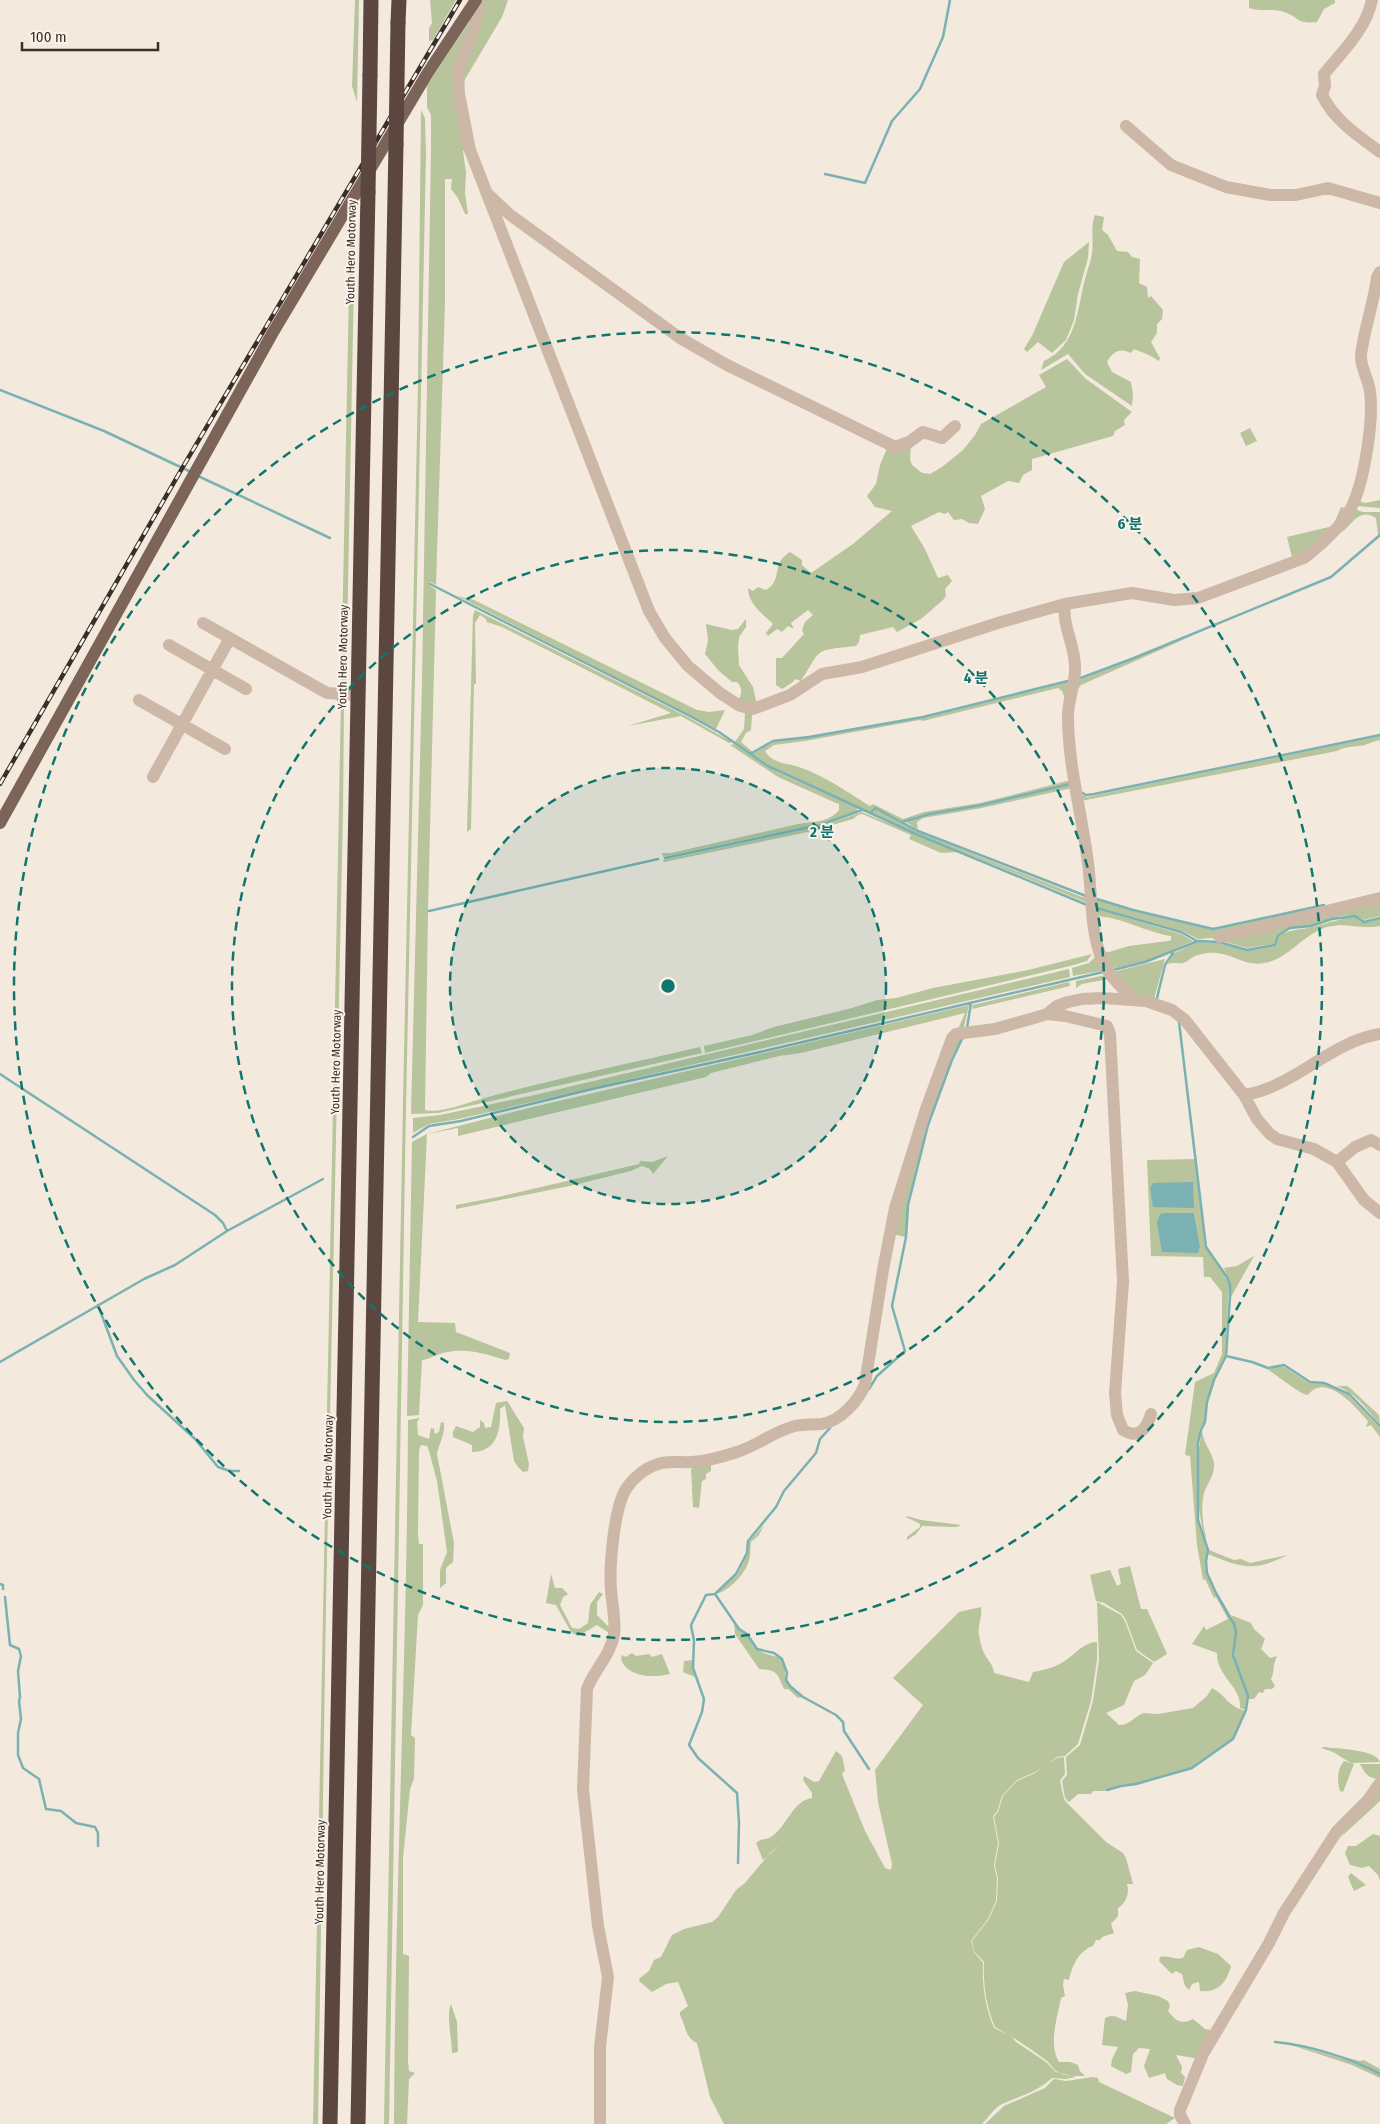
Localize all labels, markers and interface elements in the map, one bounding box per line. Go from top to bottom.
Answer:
scale bar [22,20,159,52]
text: 100 m [30,28,67,46]
street label: Youth Hero Motorway [343,199,359,305]
text: 6 분 [1118,515,1143,533]
street label: Youth Hero Motorway [335,604,351,710]
text: 4 분 [964,669,989,687]
text: 2 분 [809,823,834,841]
centre of rings [659,977,677,995]
street label: Youth Hero Motorway [328,1009,344,1115]
street label: Youth Hero Motorway [320,1414,336,1520]
street label: Youth Hero Motorway [312,1819,328,1925]

